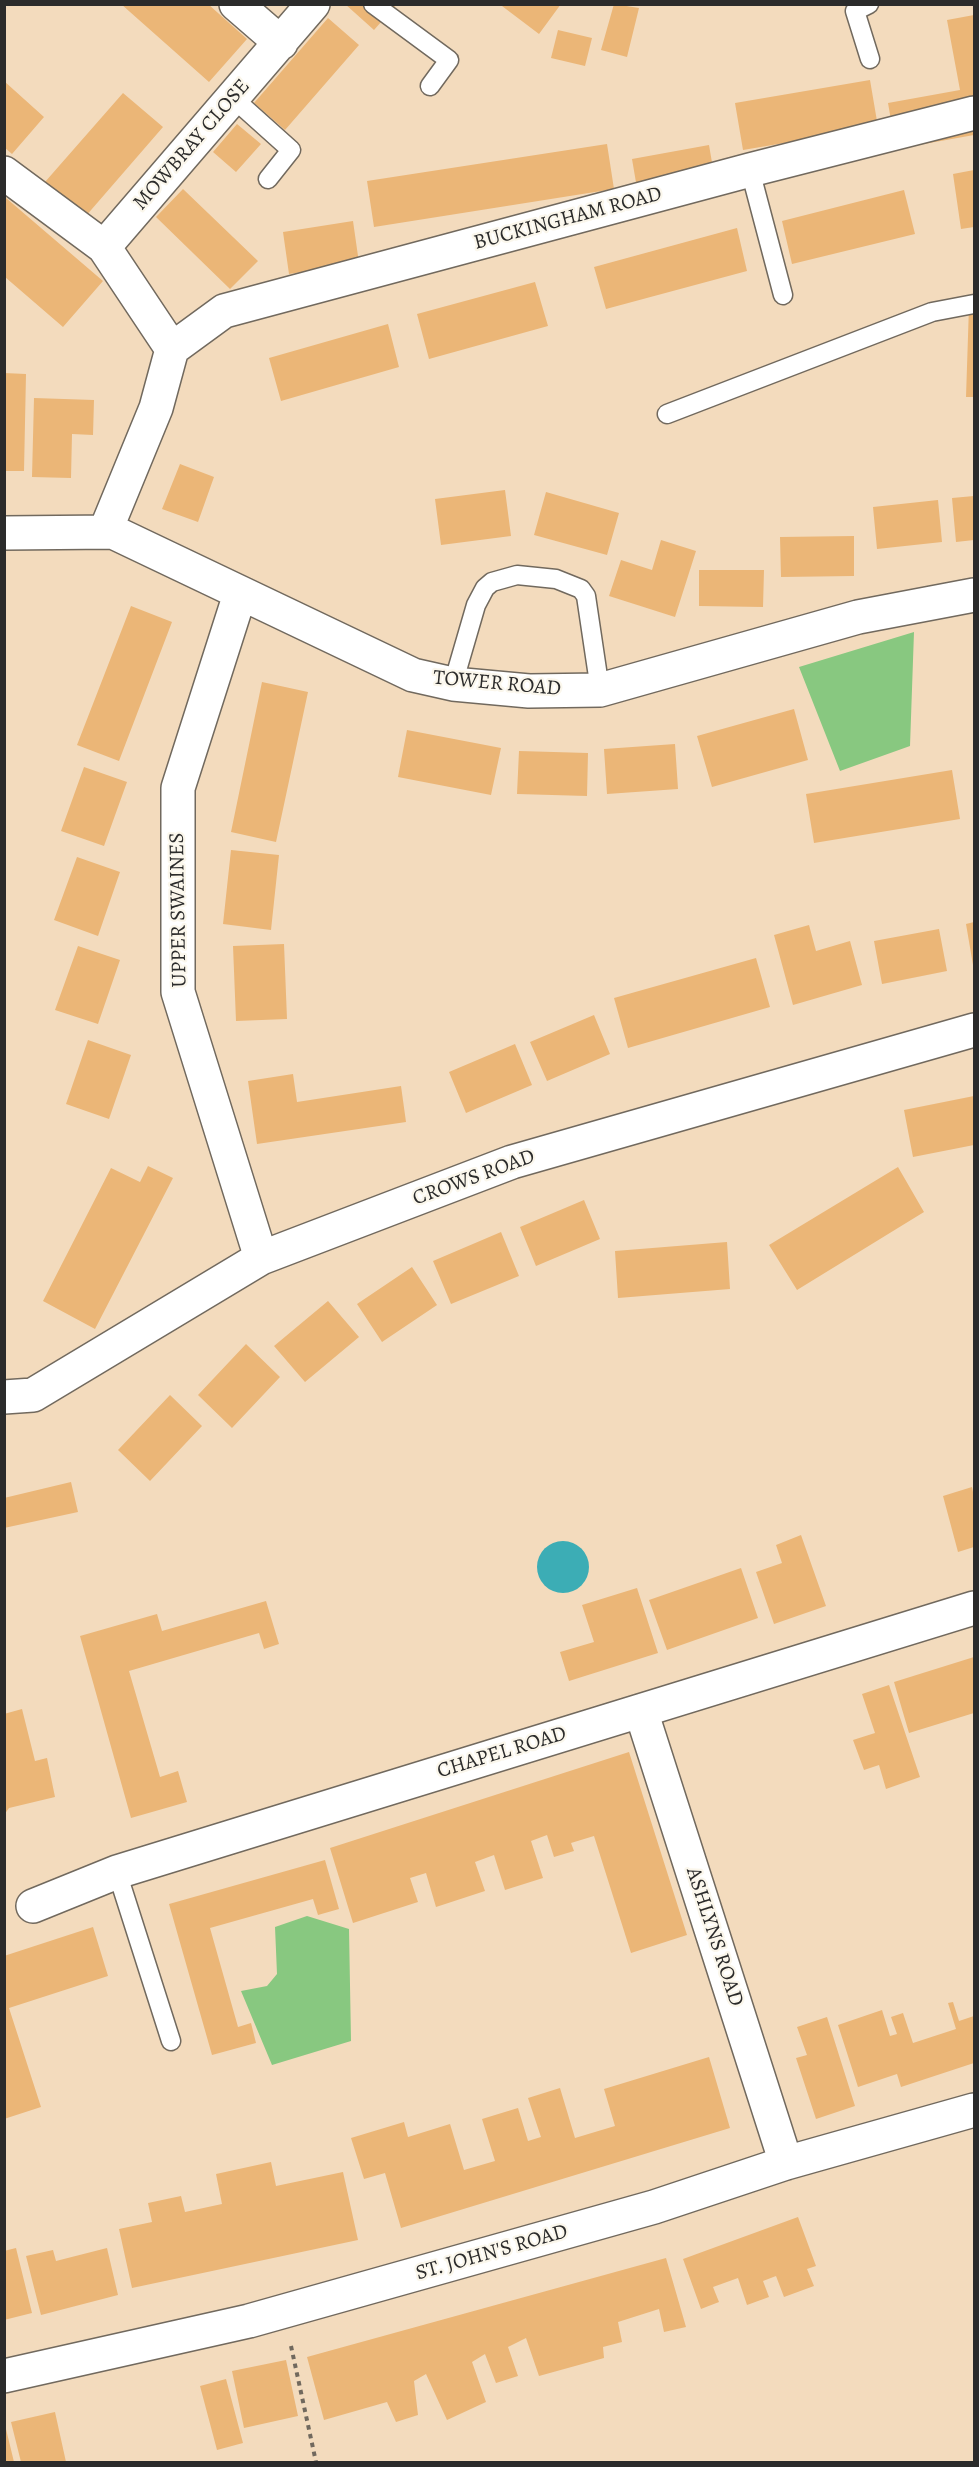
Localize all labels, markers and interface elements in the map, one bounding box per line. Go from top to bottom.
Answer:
street label: MOWBRAY CLOSE [128,74,256,216]
street label: BUCKINGHAM ROAD [471,182,665,256]
street label: TOWER ROAD [432,666,562,702]
street label: UPPER SWAINES [165,832,193,988]
street label: CROWS ROAD [409,1144,539,1212]
street label: CHAPEL ROAD [434,1721,570,1785]
street label: ASHLYNS ROAD [680,1864,748,2010]
street label: ST. JOHN'S ROAD [413,2219,571,2287]

